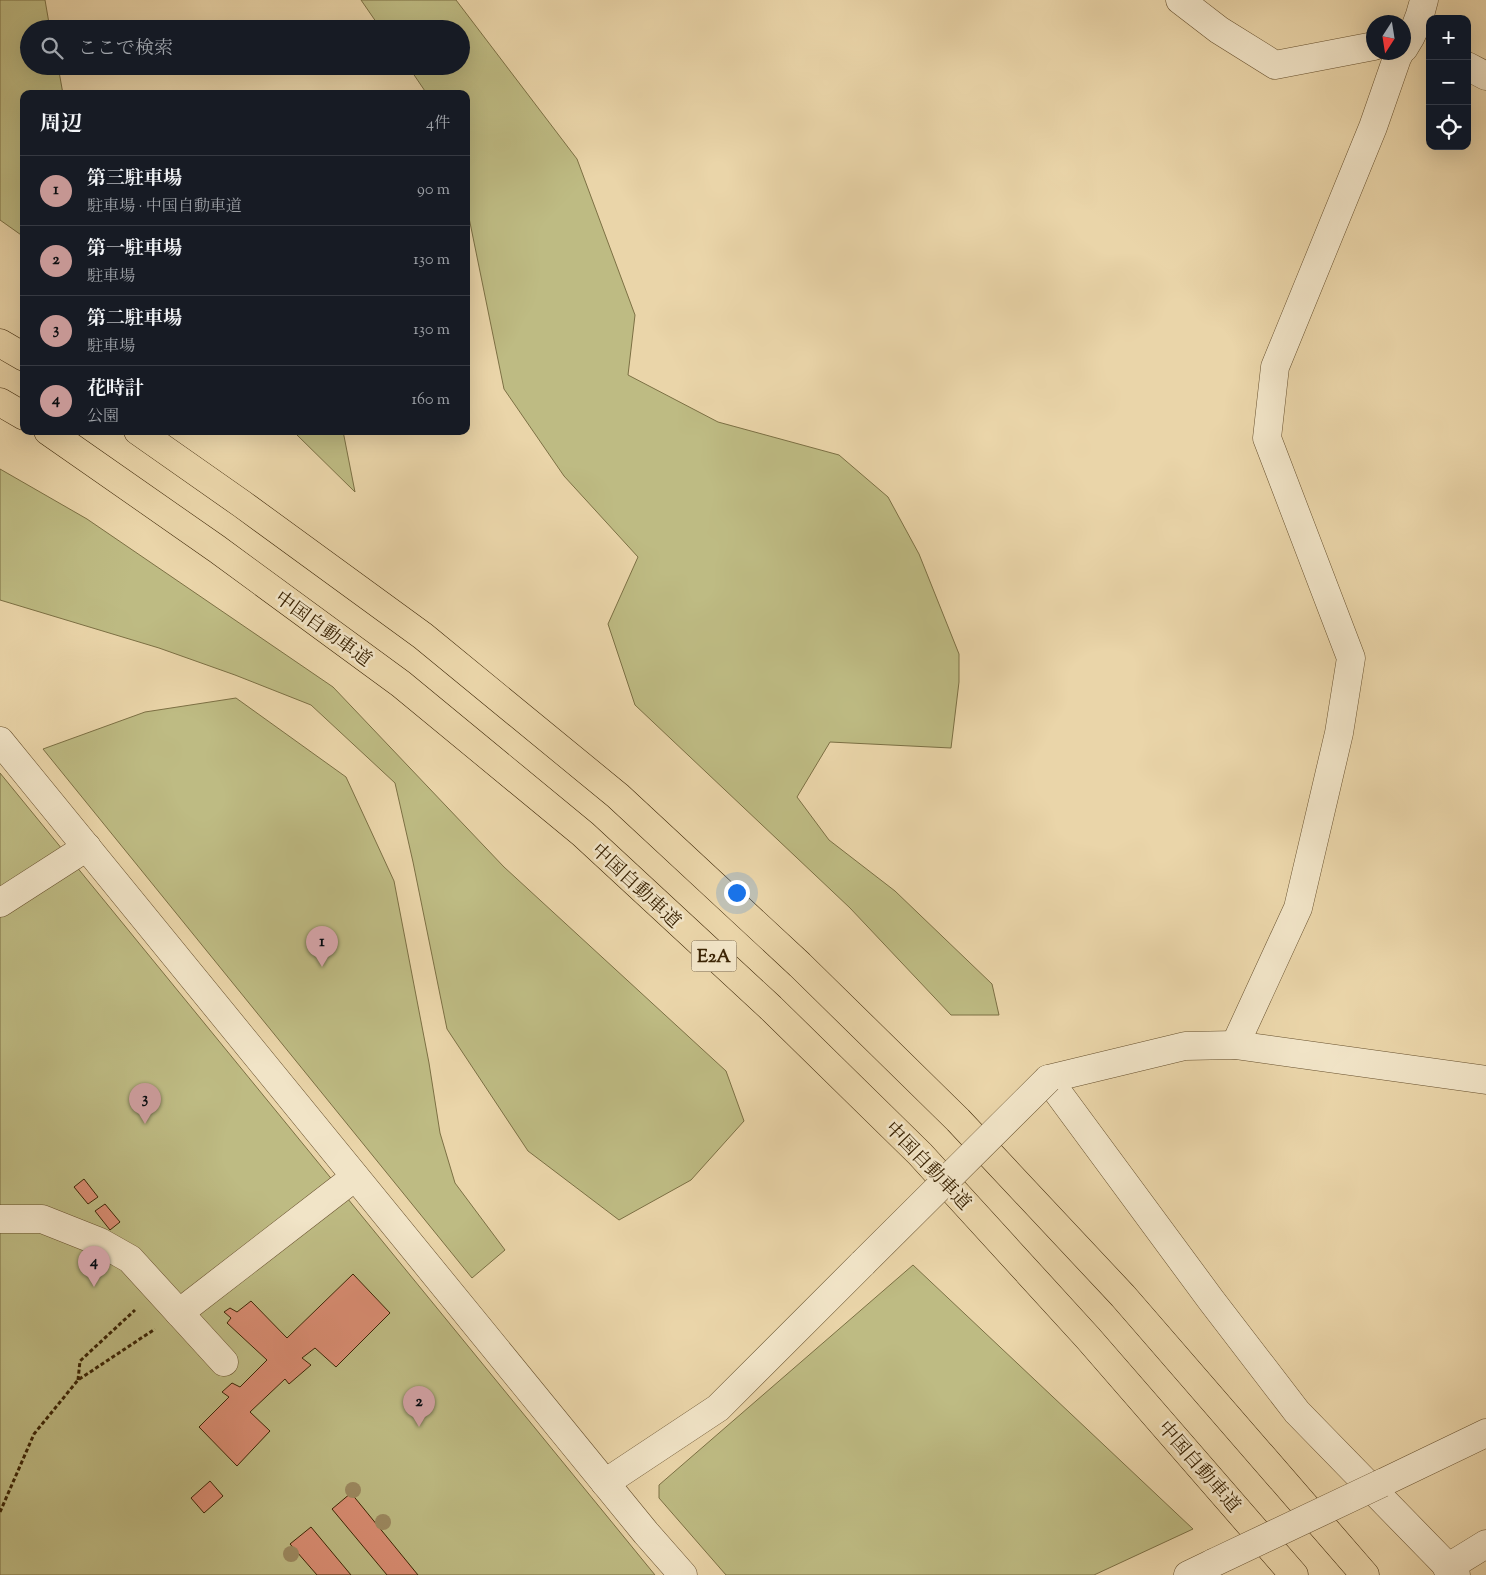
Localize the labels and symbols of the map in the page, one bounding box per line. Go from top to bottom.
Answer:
north arrow [1366,15,1411,60]
street label: 中国自動車道 [268,586,377,674]
street label: 中国自動車道 [584,838,686,936]
your location [724,880,750,906]
pin: 1 [306,926,338,967]
road number: E2A [692,940,736,971]
pin: 3 [129,1083,161,1124]
street label: 中国自動車道 [878,1116,977,1217]
pin: 4 [78,1246,110,1287]
pin: 2 [403,1386,435,1427]
street label: 中国自動車道 [1151,1416,1246,1520]

